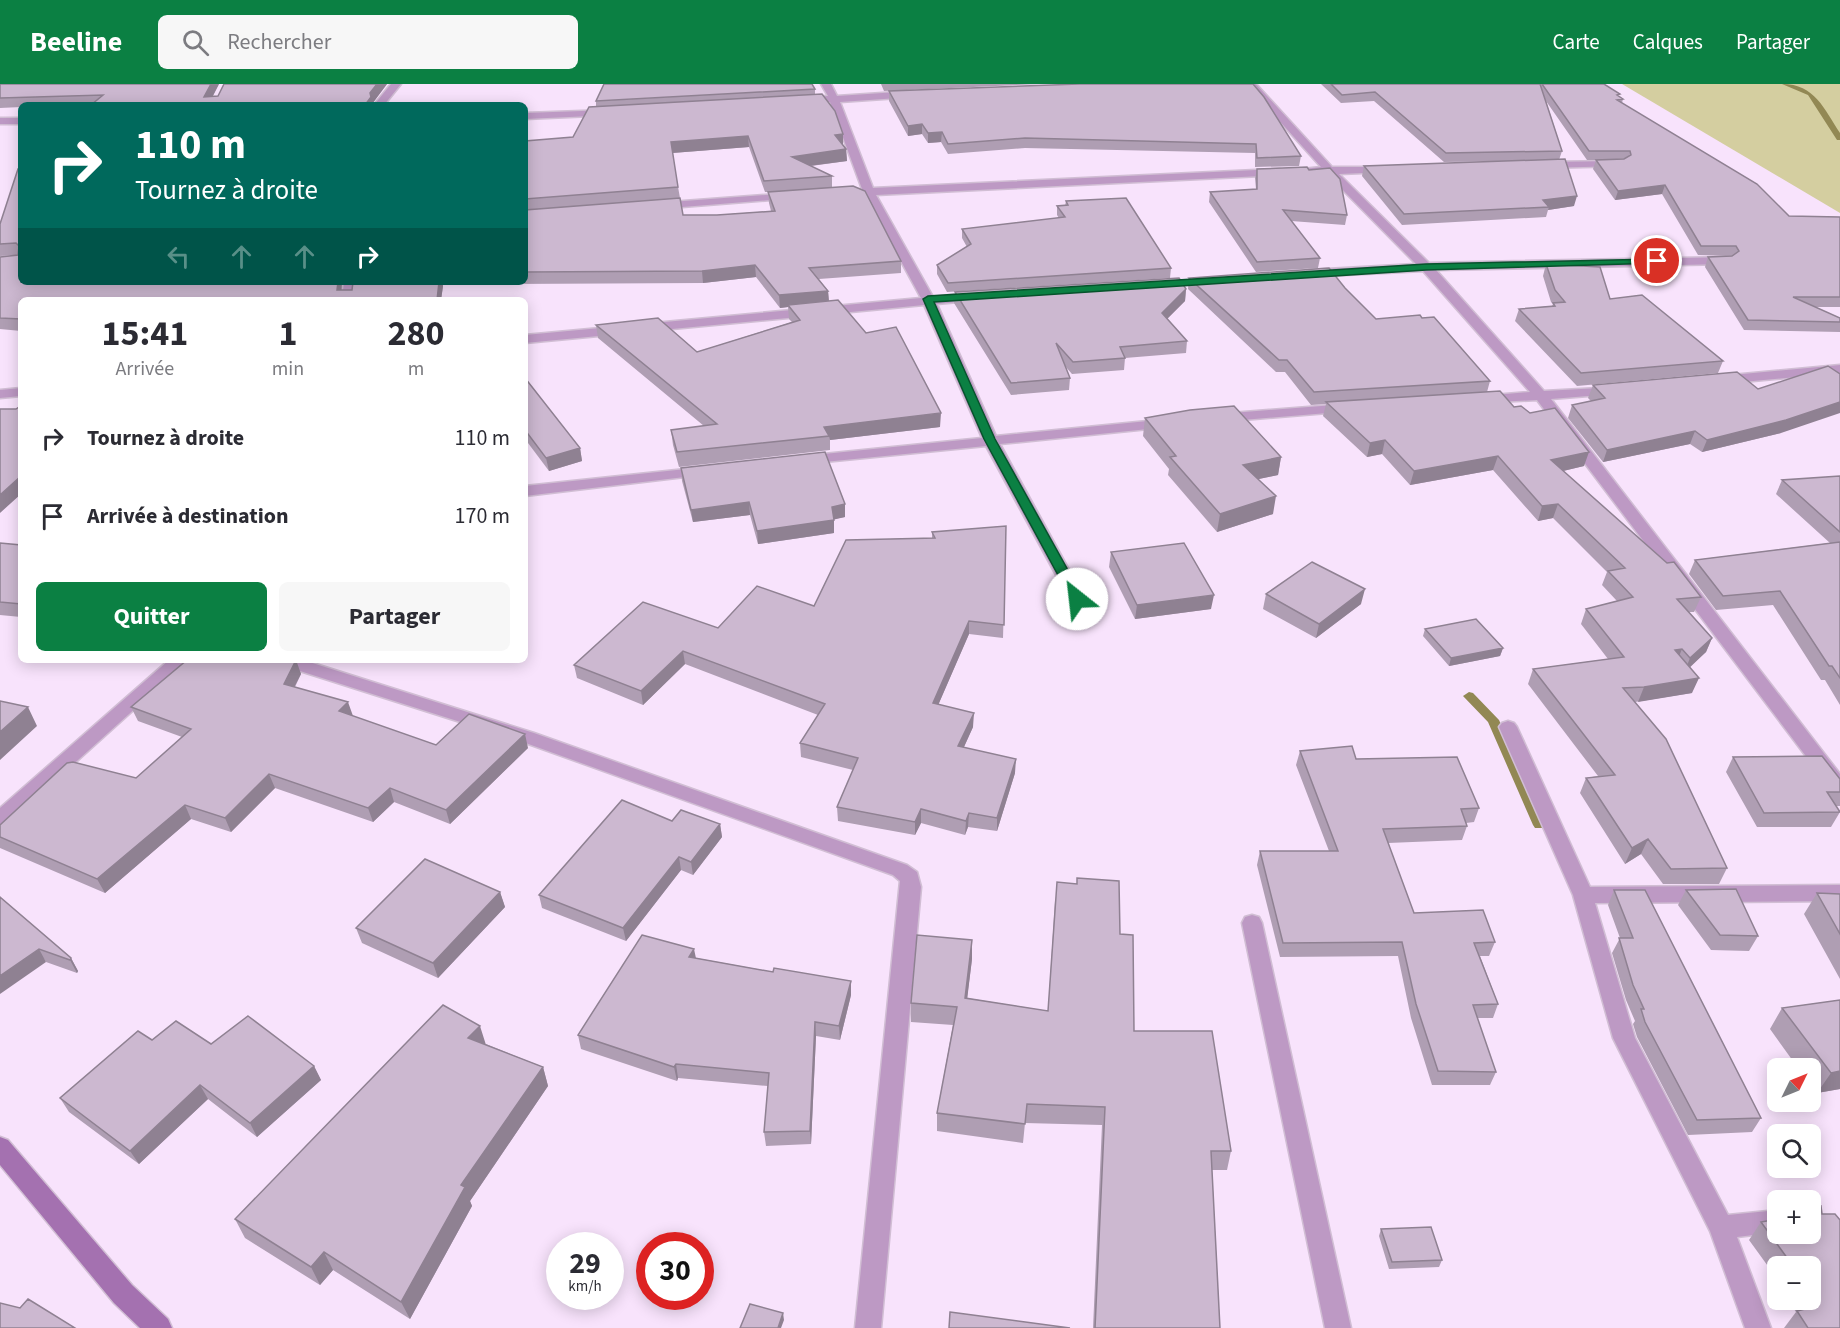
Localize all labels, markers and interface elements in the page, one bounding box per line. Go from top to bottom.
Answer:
search box [158,15,578,69]
text: Beeline [30,22,122,62]
icon: search [179,26,212,59]
text: Rechercher [227,26,331,58]
text: Carte [1553,27,1600,57]
text: Calques [1633,27,1703,57]
text: Partager [1736,27,1810,57]
text: 110 m [135,115,246,175]
icon: right [36,126,114,204]
text: Tournez à droite [135,171,318,210]
pin [1631,235,1682,286]
icon: left [162,240,195,273]
icon: ahead [225,240,258,273]
icon: ahead [288,240,321,273]
icon: right [351,240,384,273]
icon: arrive [1640,244,1673,277]
text: 15:41 [101,308,188,359]
text: 1 [278,308,297,359]
text: 280 [388,308,445,359]
text: Arrivée [115,355,174,383]
text: min [272,355,304,383]
text: m [408,355,424,383]
icon: right [36,422,69,455]
text: Tournez à droite [87,422,244,454]
text: 110 m [455,422,510,454]
icon: arrive [36,500,69,533]
text: Arrivée à destination [87,500,289,532]
text: 170 m [455,500,510,532]
position arrow [1045,567,1109,631]
button: Quitter [36,582,267,651]
button: Partager [279,582,510,651]
north arrow [1767,1058,1821,1112]
map controls [1767,1058,1821,1310]
button: search [1767,1124,1821,1178]
button: + [1767,1190,1821,1244]
speed limit sign: 30 [636,1232,714,1310]
text: 29 [569,1242,601,1285]
button: − [1767,1256,1821,1310]
text: km/h [568,1276,602,1297]

